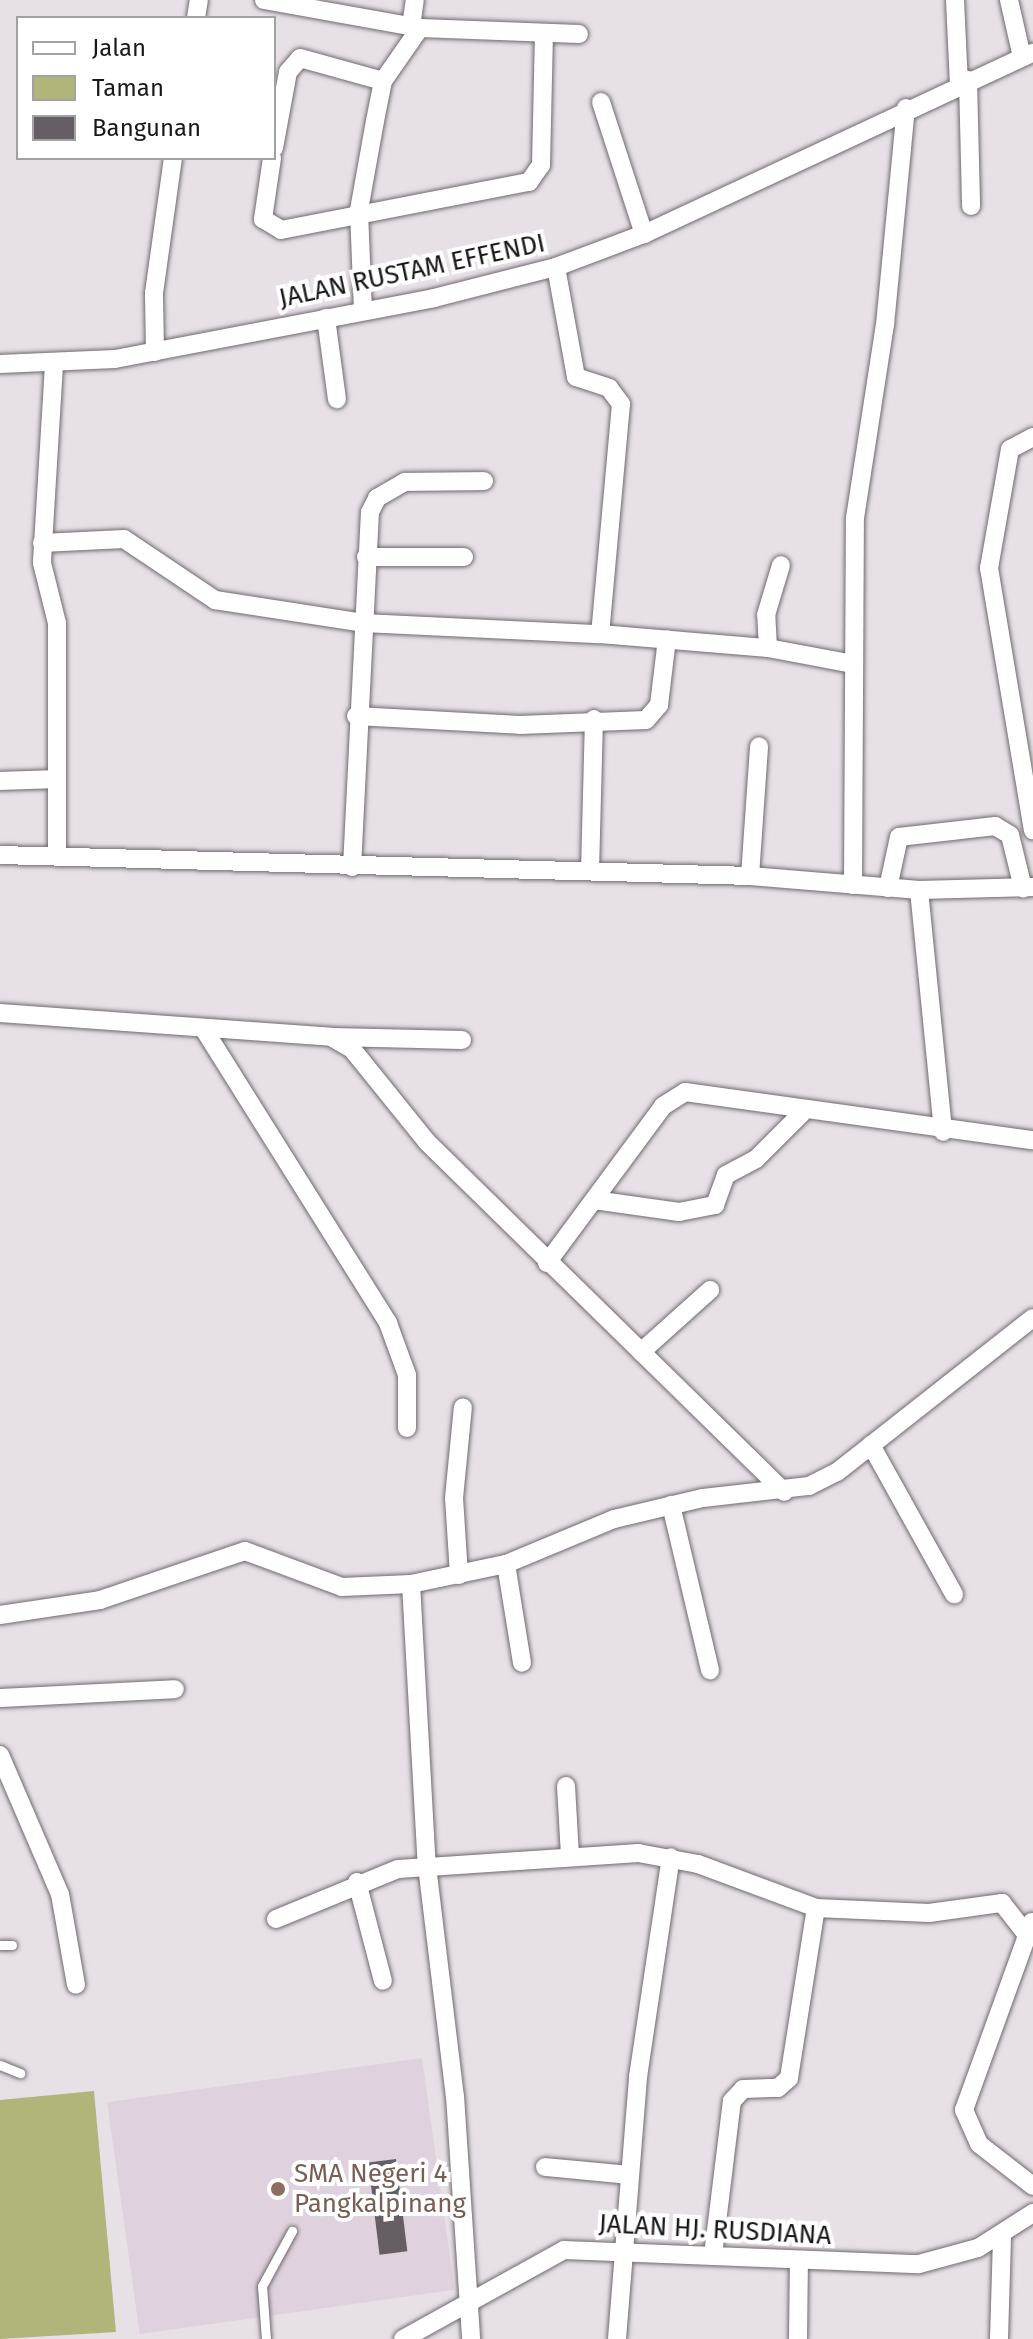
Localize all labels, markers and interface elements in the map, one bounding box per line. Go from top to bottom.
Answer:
legend [16,16,276,160]
text: Jalan [92,34,146,62]
text: Taman [92,74,164,102]
text: Bangunan [92,114,201,142]
street label: JALAN RUSTAM EFFENDI [276,228,548,314]
place label: SMA Negeri 4 Pangkalpinang [294,2158,466,2220]
marker: SMA Negeri 4 Pangkalpinang [269,2180,287,2198]
street label: JALAN HJ. RUSDIANA [598,2208,832,2252]

